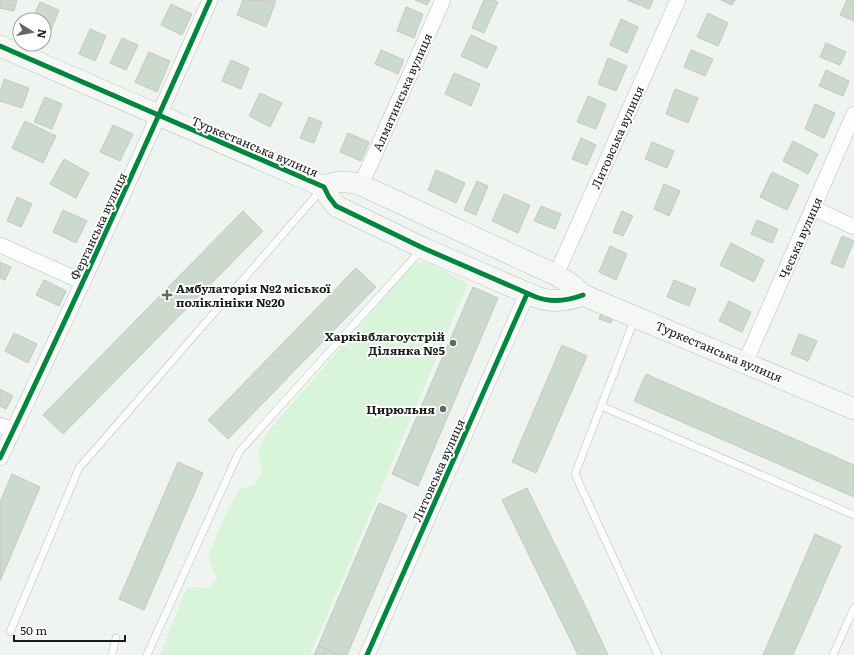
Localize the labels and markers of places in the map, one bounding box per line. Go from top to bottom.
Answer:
place label: Амбулаторія №2 міської поліклініки №20 [176,279,331,311]
marker: Амбулаторія №2 міської поліклініки №20 [161,289,173,301]
place label: Харківблагоустрій Ділянка №5 [325,327,445,359]
marker: Харківблагоустрій Ділянка №5 [448,338,458,348]
place label: Цирюльня [366,400,435,418]
marker: Цирюльня [438,404,448,414]

